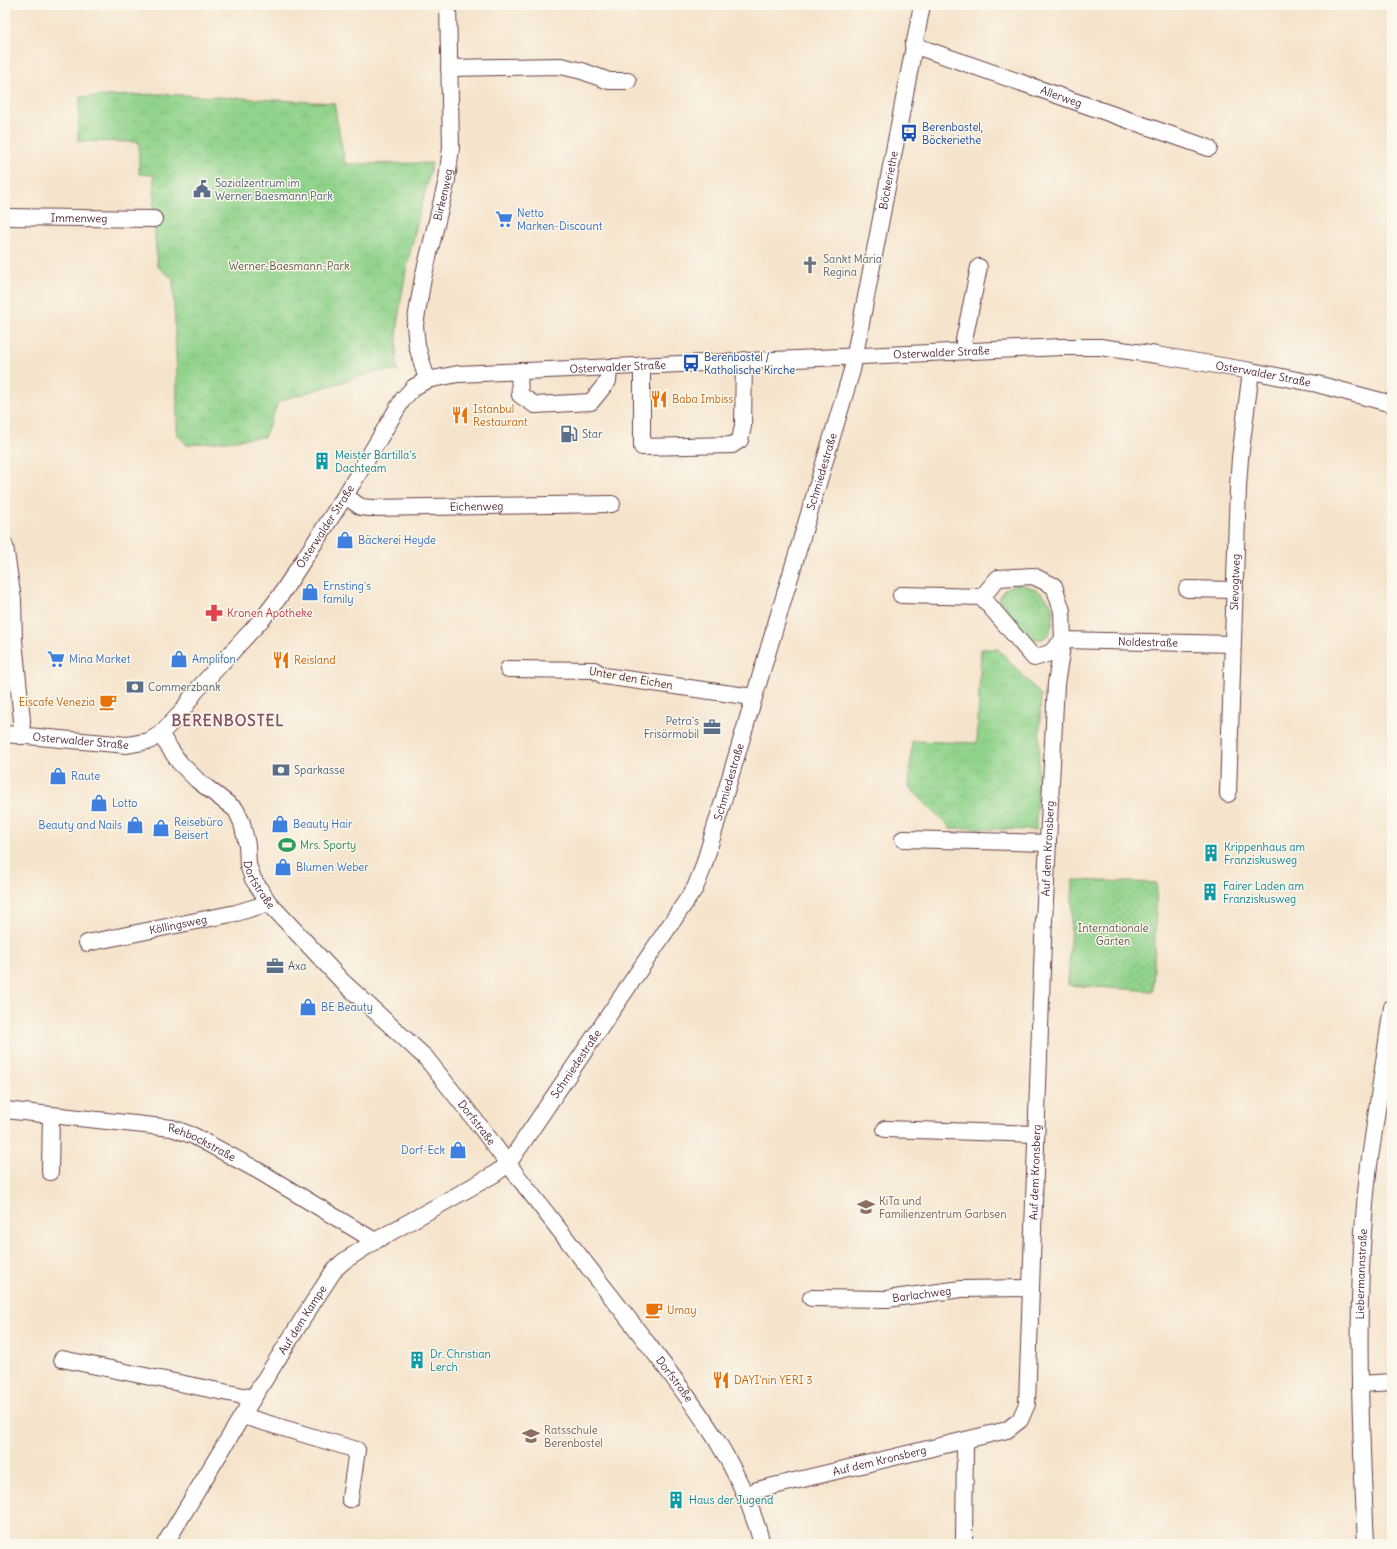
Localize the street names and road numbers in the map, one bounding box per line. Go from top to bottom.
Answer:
street label: Allerweg [1039,83,1084,110]
street label: Böckeriethe [876,150,901,211]
street label: Birkenweg [430,168,455,222]
street label: Immenweg [50,211,108,225]
street label: Osterwalder Straße [893,343,990,362]
street label: Osterwalder Straße [569,358,666,376]
street label: Osterwalder Straße [1214,358,1312,390]
street label: Schmiedestraße [804,431,840,512]
street label: Osterwalder Straße [293,482,357,571]
street label: Eichenweg [449,499,504,514]
street label: Slevogtweg [1227,554,1243,611]
street label: Noldestraße [1118,634,1178,650]
street label: Unter den Eichen [588,664,674,692]
street label: Osterwalder Straße [32,730,130,752]
street label: Schmiedestraße [711,741,747,822]
street label: Auf dem Kronsberg [1038,800,1057,897]
street label: Dorfstraße [241,861,278,912]
street label: Köllingsweg [148,912,208,937]
street label: Schmiedestraße [548,1027,604,1101]
street label: Dorfstraße [455,1097,499,1148]
street label: Rehbockstraße [167,1121,238,1164]
street label: Auf dem Kronsberg [1026,1124,1044,1220]
street label: Liebermannstraße [1353,1228,1370,1320]
street label: Auf dem Kampe [275,1282,330,1357]
street label: Barlachweg [891,1283,952,1305]
street label: Dorfstraße [653,1354,696,1405]
street label: Auf dem Kronsberg [831,1443,928,1479]

